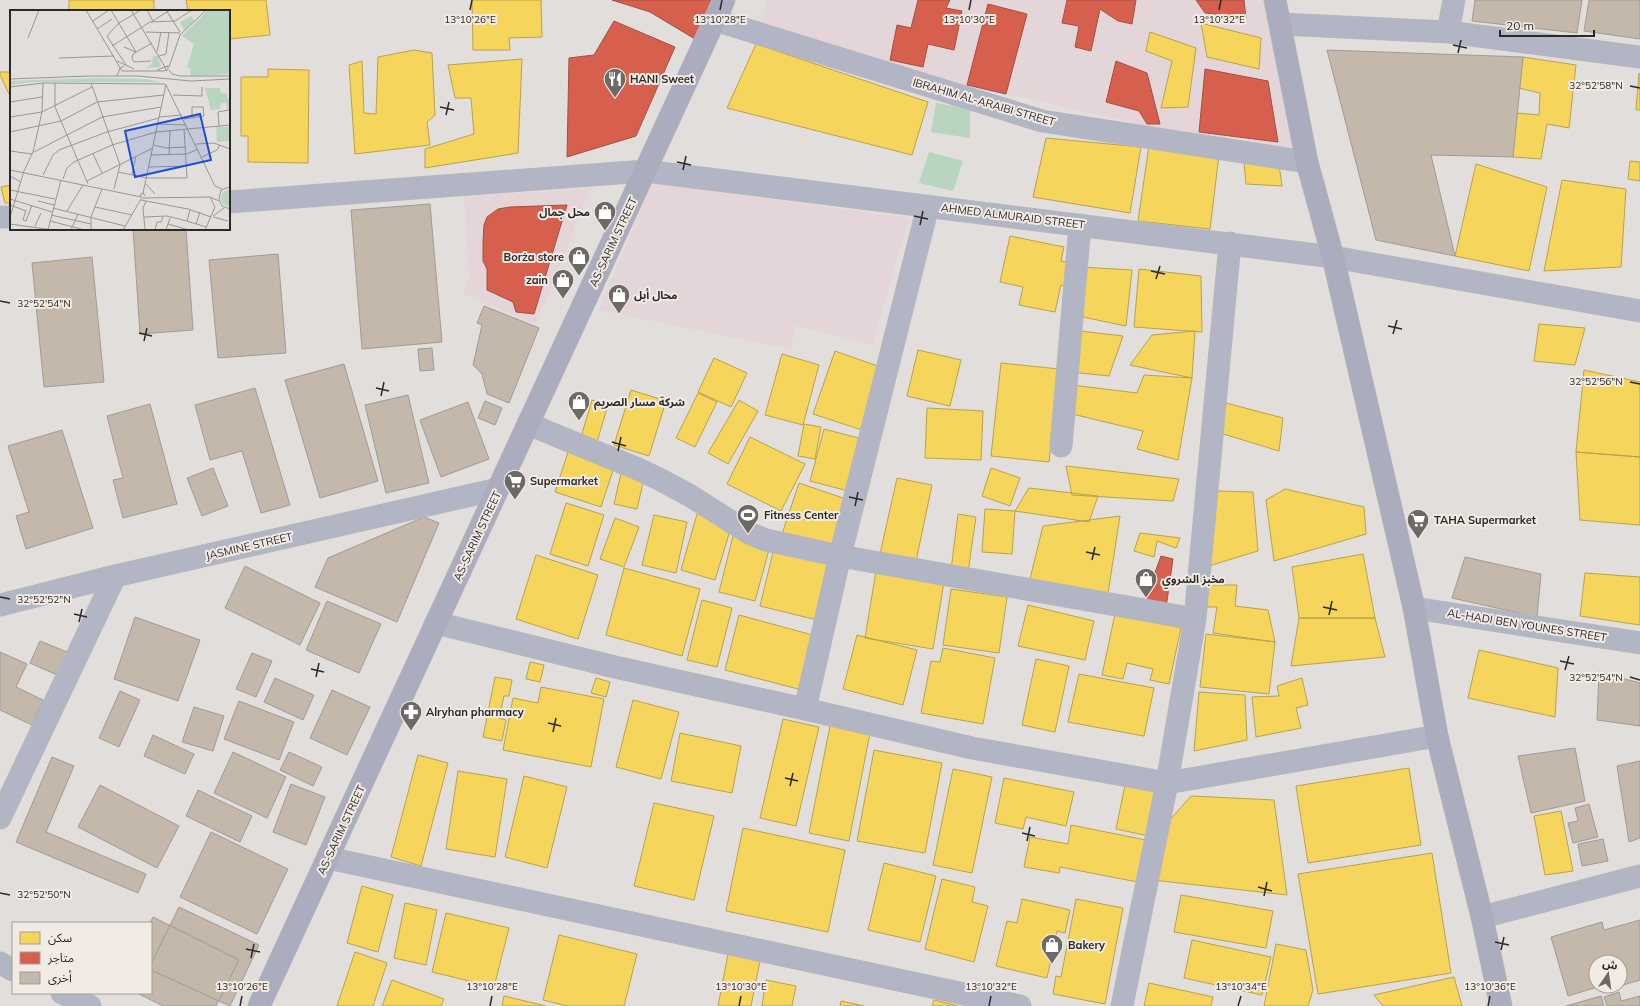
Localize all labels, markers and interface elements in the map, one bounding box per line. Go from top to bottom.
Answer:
inset map [10,10,230,230]
scale bar [1500,12,1594,38]
text: 13°10'26"E [444,13,496,26]
text: 13°10'28"E [694,13,746,26]
text: 13°10'30"E [943,13,995,26]
text: 13°10'32"E [1193,13,1245,26]
text: 20 m [1506,18,1534,33]
restaurant icon: HANI Sweet [602,66,628,99]
place label: HANI Sweet [630,72,694,86]
street label: IBRAHIM AL-ARAIBI STREET [911,75,1057,129]
text: 32°52'58"N [1569,79,1623,92]
street label: AS-SARIM STREET [586,195,640,289]
shop icon: محل جمال [592,199,618,232]
street label: AHMED ALMURAID STREET [940,200,1086,232]
place label: محل جمال [539,205,590,219]
shop icon: Borża store [566,244,592,277]
place label: Borża store [504,250,564,264]
shop icon: zain [550,267,576,300]
place label: zain [526,273,548,287]
shop icon: محال أبل [606,282,632,315]
place label: محال أبل [634,288,677,302]
text: 32°52'54"N [17,297,71,310]
text: 32°52'56"N [1569,375,1623,388]
shop icon: شركة مسار الصريم [566,389,592,422]
place label: شركة مسار الصريم [594,395,685,411]
supermarket icon: Supermarket [502,468,528,501]
place label: Supermarket [530,474,598,488]
street label: AS-SARIM STREET [450,489,504,583]
sports icon: Fitness Center [735,502,761,535]
supermarket icon: TAHA Supermarket [1405,507,1431,540]
place label: Fitness Center [764,508,839,522]
place label: TAHA Supermarket [1434,513,1536,527]
street label: JASMINE STREET [204,529,294,563]
shop icon: مخبز الشروي [1133,566,1159,599]
place label: مخبز الشروي [1162,572,1225,589]
text: 32°52'52"N [17,593,71,606]
street label: AL-HADI BEN YOUNES STREET [1446,605,1608,645]
text: 32°52'54"N [1569,671,1623,684]
pharmacy icon: Alryhan pharmacy [398,699,424,732]
place label: Alryhan pharmacy [426,705,524,719]
street label: AS-SARIM STREET [314,783,368,877]
text: 32°52'50"N [17,888,71,901]
legend [12,922,152,994]
text: سكن [48,930,72,945]
shop icon: Bakery [1039,932,1065,965]
place label: Bakery [1068,938,1105,952]
text: متاجر [47,950,74,965]
north arrow [1588,954,1628,994]
text: ش [1601,956,1619,973]
text: أخرى [48,970,72,985]
text: 13°10'26"E [216,980,268,993]
text: 13°10'28"E [466,980,518,993]
text: 13°10'30"E [715,980,767,993]
text: 13°10'32"E [965,980,1017,993]
text: 13°10'34"E [1215,980,1267,993]
text: 13°10'36"E [1464,980,1516,993]

